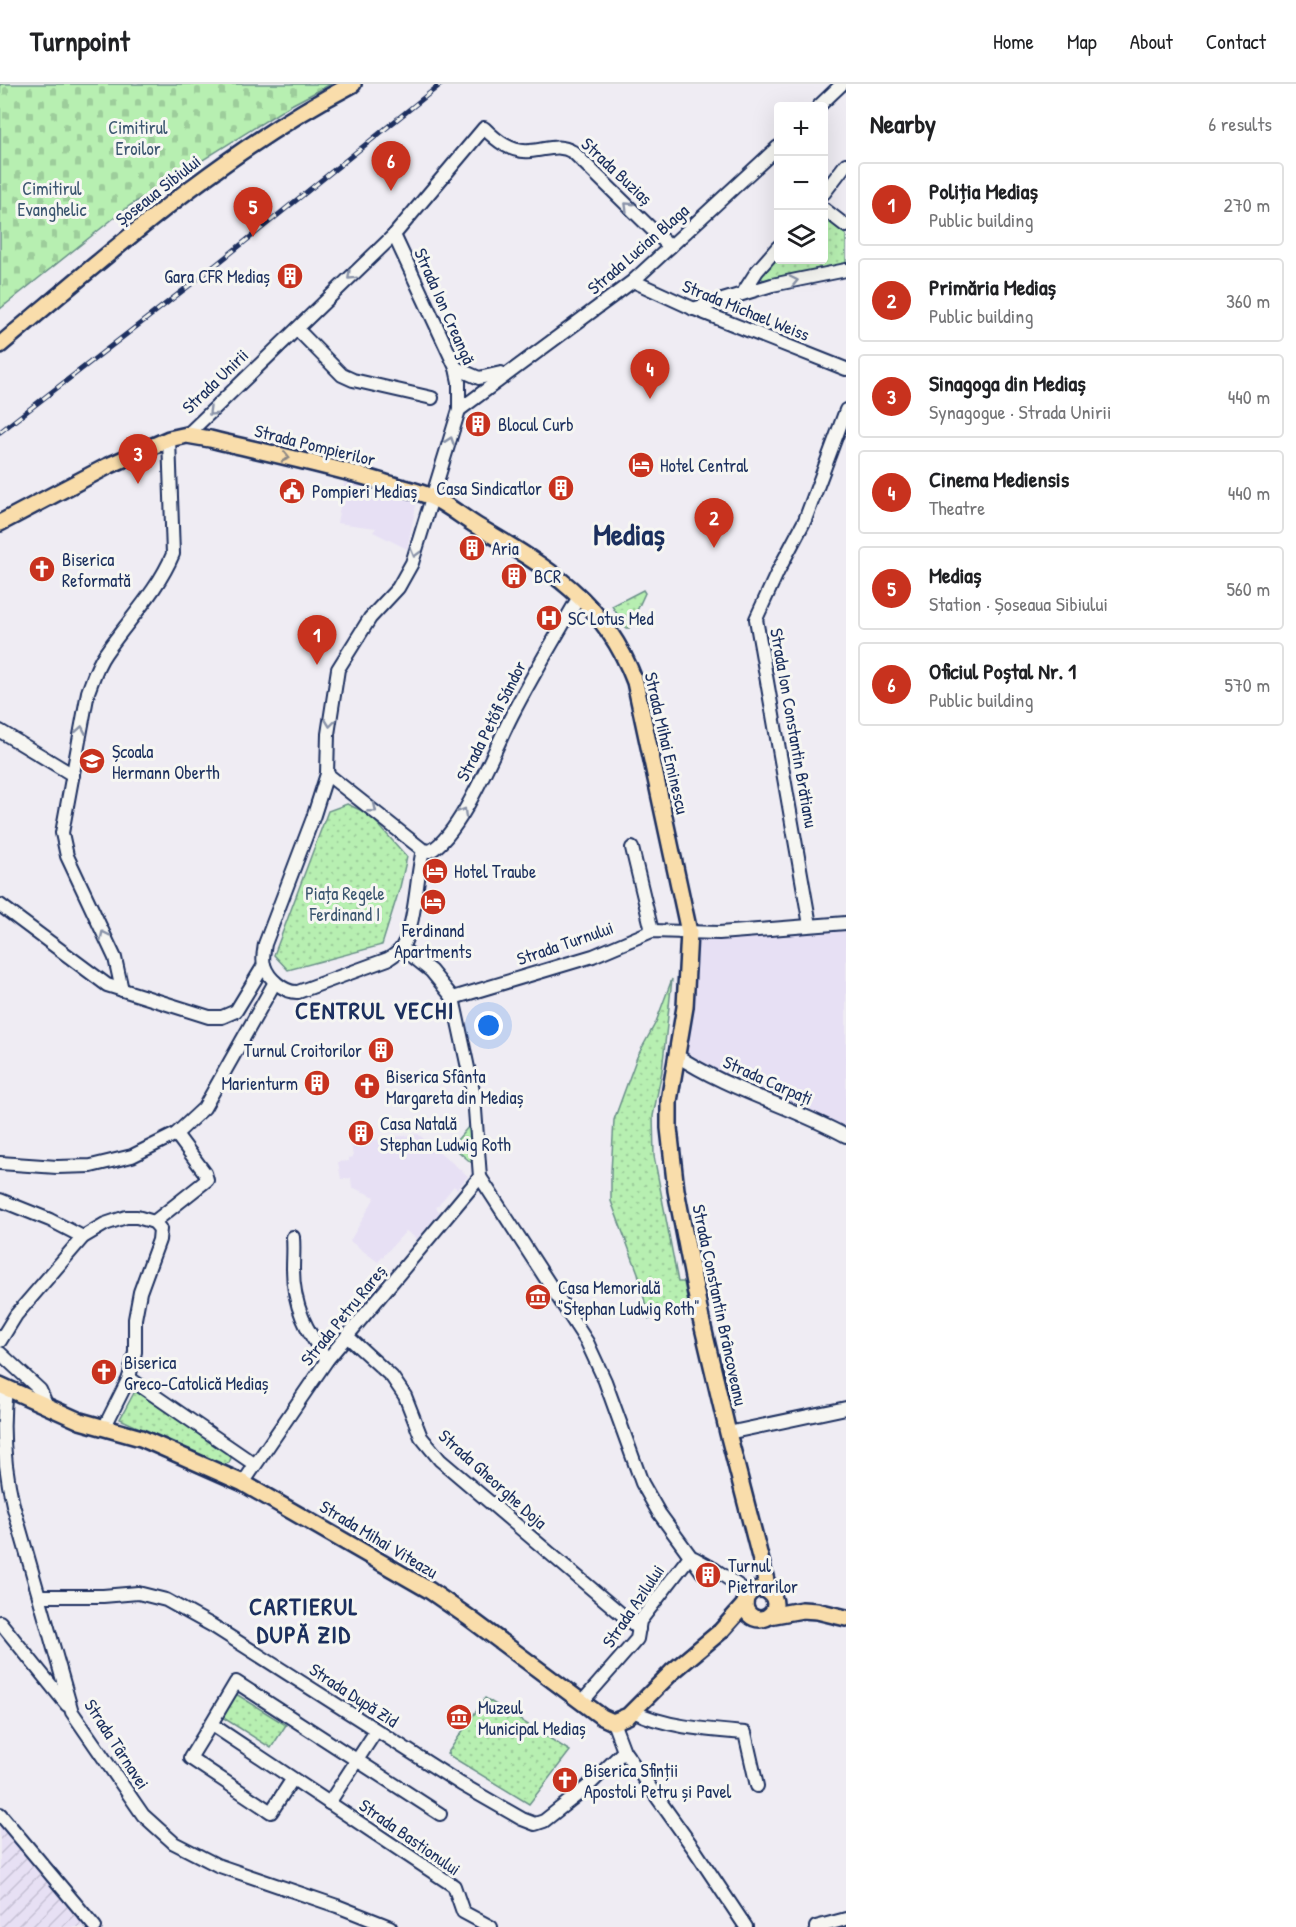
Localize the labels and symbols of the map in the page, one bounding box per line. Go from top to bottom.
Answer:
park label: Cimitirul Eroilor [108,115,168,161]
street label: Strada Buziaș [576,132,658,210]
pin: 6 [372,141,410,191]
street label: Șoseaua Sibiului [110,149,206,231]
park label: Cimitirul Evanghelic [18,176,86,222]
pin: 5 [234,188,272,237]
street label: Strada Lucian Blaga [582,198,694,300]
one-way arrow [624,202,634,213]
street label: Strada Ion Creangă [408,244,482,368]
building icon: Gara CFR Mediaș [275,261,305,291]
place label: Gara CFR Mediaș [164,264,270,289]
one-way arrow [348,269,358,280]
street label: Strada Michael Weiss [679,273,813,347]
one-way arrow [789,275,799,288]
street label: Strada Unirii [176,343,254,419]
pin: 4 [630,350,670,399]
one-way arrow [208,405,218,416]
building icon: Blocul Curb [463,409,493,439]
place label: Blocul Curb [498,412,574,437]
street label: Strada Pompierilor [252,418,378,472]
pin: 3 [118,434,158,484]
one-way arrow [443,436,455,447]
one-way arrow [280,450,290,463]
hotel icon: Hotel Central [626,450,656,480]
place label: Hotel Central [660,453,748,478]
building icon: Casa Sindicatlor [546,473,576,503]
public building icon: Pompieri Mediaș [277,476,307,506]
place label: Casa Sindicatlor [436,476,542,501]
place label: Pompieri Mediaș [312,479,417,504]
pin: 2 [694,498,734,548]
district label: Mediaș [593,514,665,554]
building icon: Aria [457,533,487,563]
place label: Aria [492,536,519,561]
place label: Biserica Reformată [62,547,131,593]
one-way arrow [410,547,422,558]
church icon: Biserica Reformată [27,554,57,584]
building icon: BCR [499,561,529,591]
place label: BCR [534,564,561,589]
hospital icon: SC Lotus Med [534,603,564,633]
place label: SC Lotus Med [568,606,654,631]
pin: 1 [298,616,336,665]
street label: Strada Ion Constantin Brătianu [764,626,824,830]
street label: Strada Petőfi Sándor [450,656,532,785]
street label: Strada Mihai Eminescu [639,670,695,816]
one-way arrow [324,719,336,728]
one-way arrow [74,725,87,735]
place label: Școala Hermann Oberth [112,739,220,785]
school or university icon: Școala Hermann Oberth [77,746,107,776]
one-way arrow [366,802,377,813]
one-way arrow [455,808,467,818]
hotel icon: Hotel Traube [420,856,450,886]
place label: Hotel Traube [454,859,536,884]
park label: Piața Regele Ferdinand I [305,881,385,927]
hotel icon: Ferdinand Apartments [418,887,448,917]
street label: Strada Turnului [513,915,617,971]
place label: Ferdinand Apartments [394,918,472,964]
one-way arrow [100,931,112,942]
district label: CENTRUL VECHI [295,994,455,1026]
your location [474,1011,503,1040]
building icon: Turnul Croitorilor [366,1035,396,1065]
place label: Turnul Croitorilor [244,1038,362,1063]
street label: Strada Carpați [719,1049,817,1111]
place label: Biserica Sfânta Margareta din Mediaș [386,1064,524,1110]
building icon: Marienturm [302,1068,332,1098]
place label: Marienturm [221,1071,298,1096]
church icon: Biserica Sfânta Margareta din Mediaș [352,1071,382,1101]
place label: Casa Natală Stephan Ludwig Roth [380,1111,511,1157]
building icon: Casa Natală Stephan Ludwig Roth [346,1118,376,1148]
street label: Strada Constantin Brâncoveanu [686,1202,754,1408]
street label: Strada Petru Rareș [295,1259,392,1371]
place label: Casa Memorială "Stephan Ludwig Roth" [558,1275,700,1321]
museum icon: Casa Memorială "Stephan Ludwig Roth" [523,1282,553,1312]
place label: Biserica Greco-Catolică Mediaș [124,1350,269,1396]
church icon: Biserica Greco-Catolică Mediaș [89,1357,119,1387]
street label: Strada Gheorghe Doja [433,1423,553,1535]
street label: Strada Mihai Viteazu [315,1494,443,1584]
place label: Turnul Pietrarilor [728,1553,798,1599]
street label: Strada Azilului [596,1560,670,1652]
building icon: Turnul Pietrarilor [693,1560,723,1590]
district label: CARTIERUL DUPĂ ZID [249,1590,359,1650]
street label: Strada După Zid [305,1657,403,1733]
street label: Strada Târnavei [79,1694,155,1794]
place label: Muzeul Municipal Mediaș [478,1695,586,1741]
museum icon: Muzeul Municipal Mediaș [444,1702,474,1732]
place label: Biserica Sfinții Apostoli Petru și Pavel [584,1758,732,1804]
church icon: Biserica Sfinții Apostoli Petru și Pavel [550,1765,580,1795]
street label: Strada Bastionului [354,1793,466,1881]

